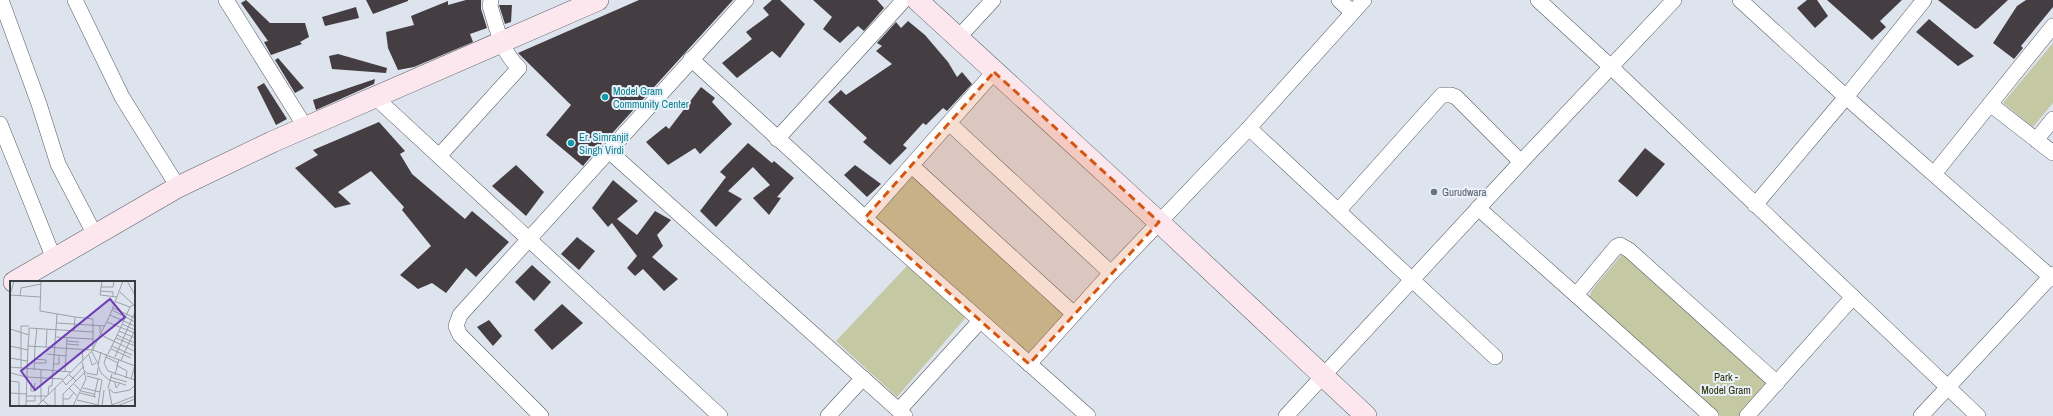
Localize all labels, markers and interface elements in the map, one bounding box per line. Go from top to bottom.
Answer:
place label: Model Gram Community Center [613,84,689,111]
marker: Model Gram Community Center [600,92,610,102]
place label: Er. Simranjit Singh Virdi [579,130,629,157]
marker: Er. Simranjit Singh Virdi [566,138,576,148]
place label: Gurudwara [1442,185,1487,199]
marker: Gurudwara [1429,187,1439,197]
inset map [10,281,135,406]
park label: Park - Model Gram [1701,370,1751,397]

